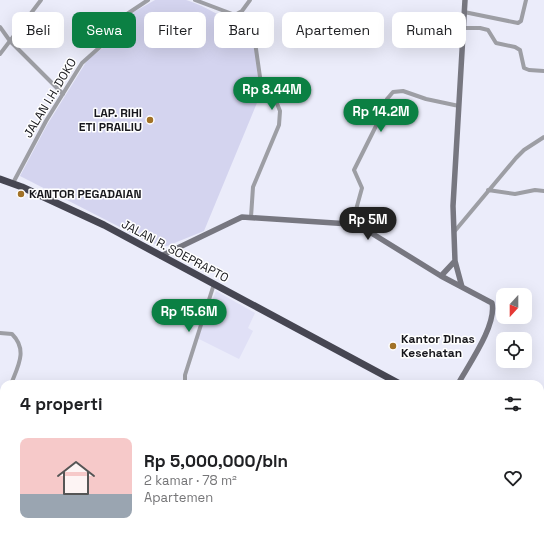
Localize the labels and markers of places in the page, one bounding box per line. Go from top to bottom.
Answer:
pin: Rp 8.44M [231,77,313,111]
pin: Rp 14.2M [340,99,422,133]
place label: LAP. RIHI ETI PRAILIU [79,105,142,135]
marker: LAP. RIHI ETI PRAILIU [145,115,155,125]
place label: KANTOR PEGADAIAN [29,186,141,202]
marker: KANTOR PEGADAIAN [16,189,26,199]
pin: Rp 5M [340,207,396,241]
pin: Rp 15.6M [148,299,230,333]
place label: Kantor Dinas Kesehatan [401,331,475,361]
marker: Kantor Dinas Kesehatan [388,341,398,351]

